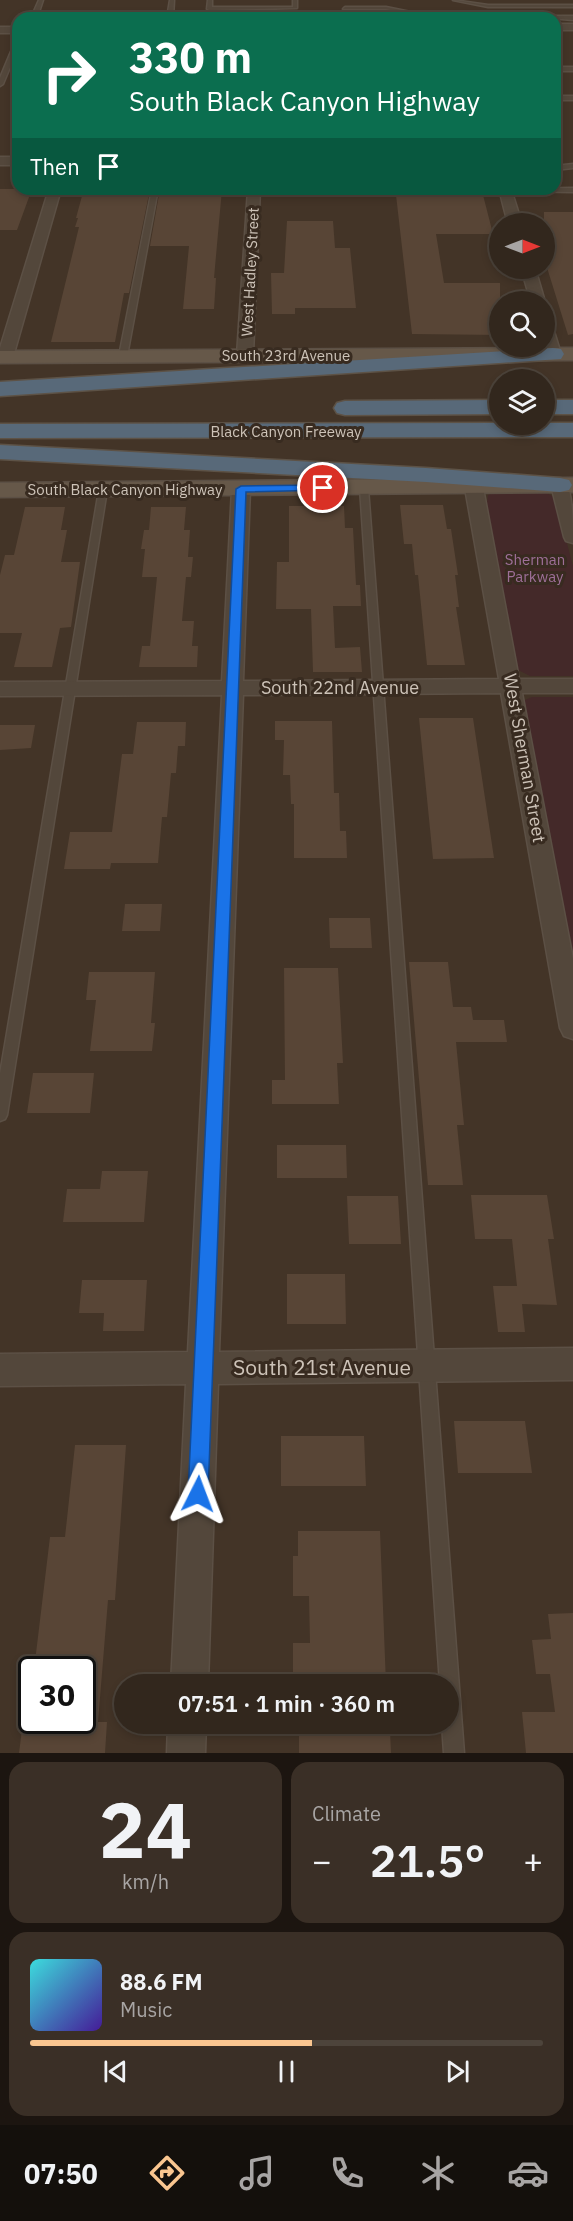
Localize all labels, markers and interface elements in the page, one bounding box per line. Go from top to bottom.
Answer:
text: 330 m [129,30,252,85]
icon: right [30,36,108,114]
text: South Black Canyon Highway [129,83,480,118]
icon: arrive [92,150,125,183]
text: Then [30,152,80,181]
street label: West Hadley Street [237,207,263,337]
north arrow [489,213,555,279]
map controls [489,213,555,435]
button: search [489,291,555,357]
street label: South 23rd Avenue [222,346,350,365]
button: layers [489,369,555,435]
street label: Black Canyon Freeway [210,422,362,441]
pin [297,462,348,513]
icon: arrive [306,471,339,504]
street label: South Black Canyon Highway [28,480,223,499]
park label: Sherman Parkway [505,550,565,586]
street label: West Sherman Street [499,672,551,844]
street label: South 22nd Avenue [261,676,419,699]
street label: South 21st Avenue [233,1353,411,1381]
position arrow [166,1462,230,1526]
speed limit sign: 30 [18,1656,96,1734]
text: 07:51 · 1 min · 360 m [178,1689,395,1718]
text: 24 [99,1778,192,1879]
text: Climate [312,1800,381,1827]
text: 21.5° [370,1831,485,1889]
text: − [312,1839,332,1882]
text: + [523,1839,543,1882]
text: km/h [122,1868,169,1895]
text: 88.6 FM [120,1967,203,1996]
text: Music [120,1996,172,2023]
icon: previous [99,2055,132,2088]
icon: pause [270,2055,303,2088]
icon: next [441,2055,474,2088]
icon: directions [146,2152,188,2194]
icon: music [236,2152,278,2194]
icon: phone [326,2152,368,2194]
icon: climate [417,2152,459,2194]
icon: car [507,2152,549,2194]
text: 07:50 [24,2156,98,2191]

